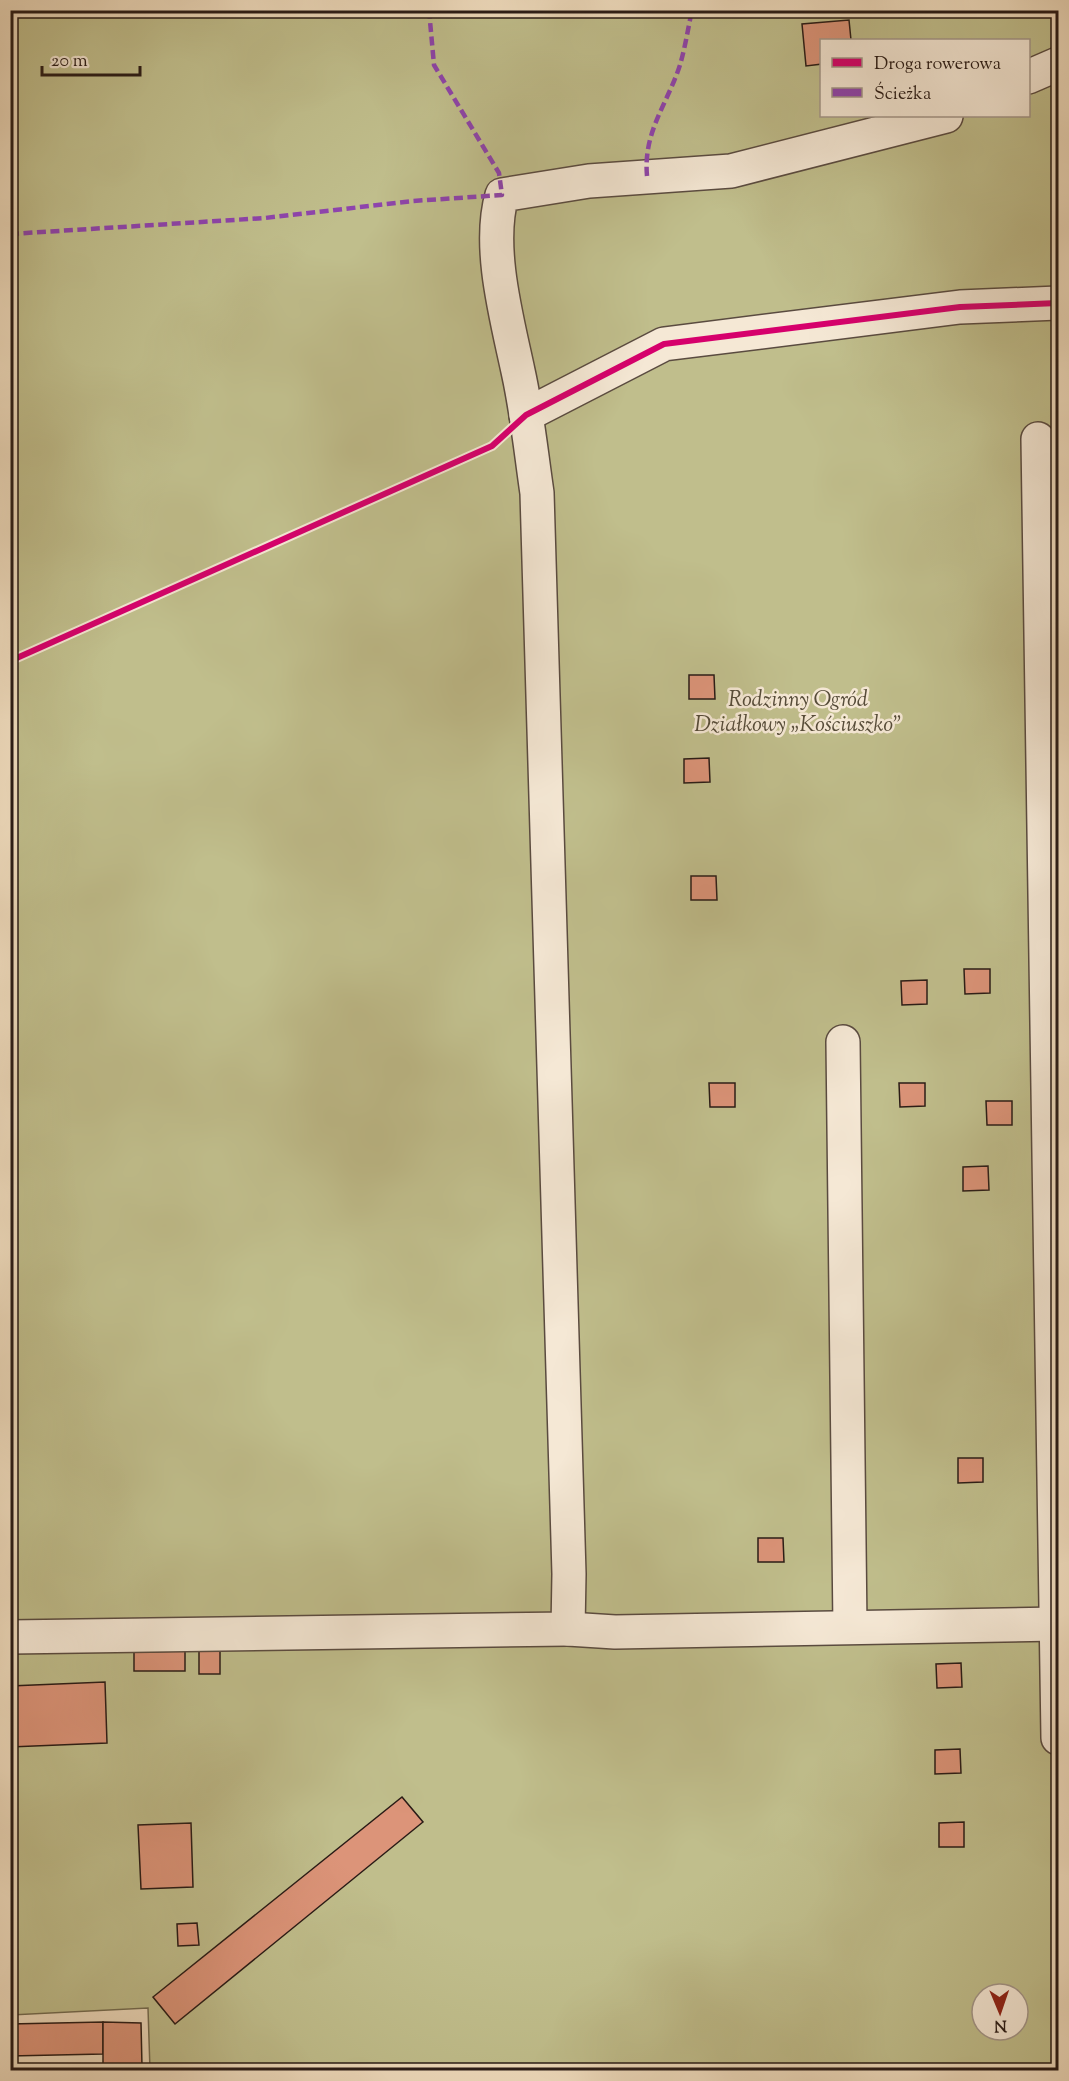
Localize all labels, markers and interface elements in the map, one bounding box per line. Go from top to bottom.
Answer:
scale bar [42,39,140,77]
legend [820,39,1030,117]
text: 20 m [51,49,88,75]
text: Droga rowerowa [874,52,1001,78]
text: Ścieżka [874,81,931,108]
park label: Rodzinny Ogród Działkowy „Kościuszko” [694,685,902,742]
north arrow [970,1982,1030,2042]
text: N [993,2013,1007,2036]

